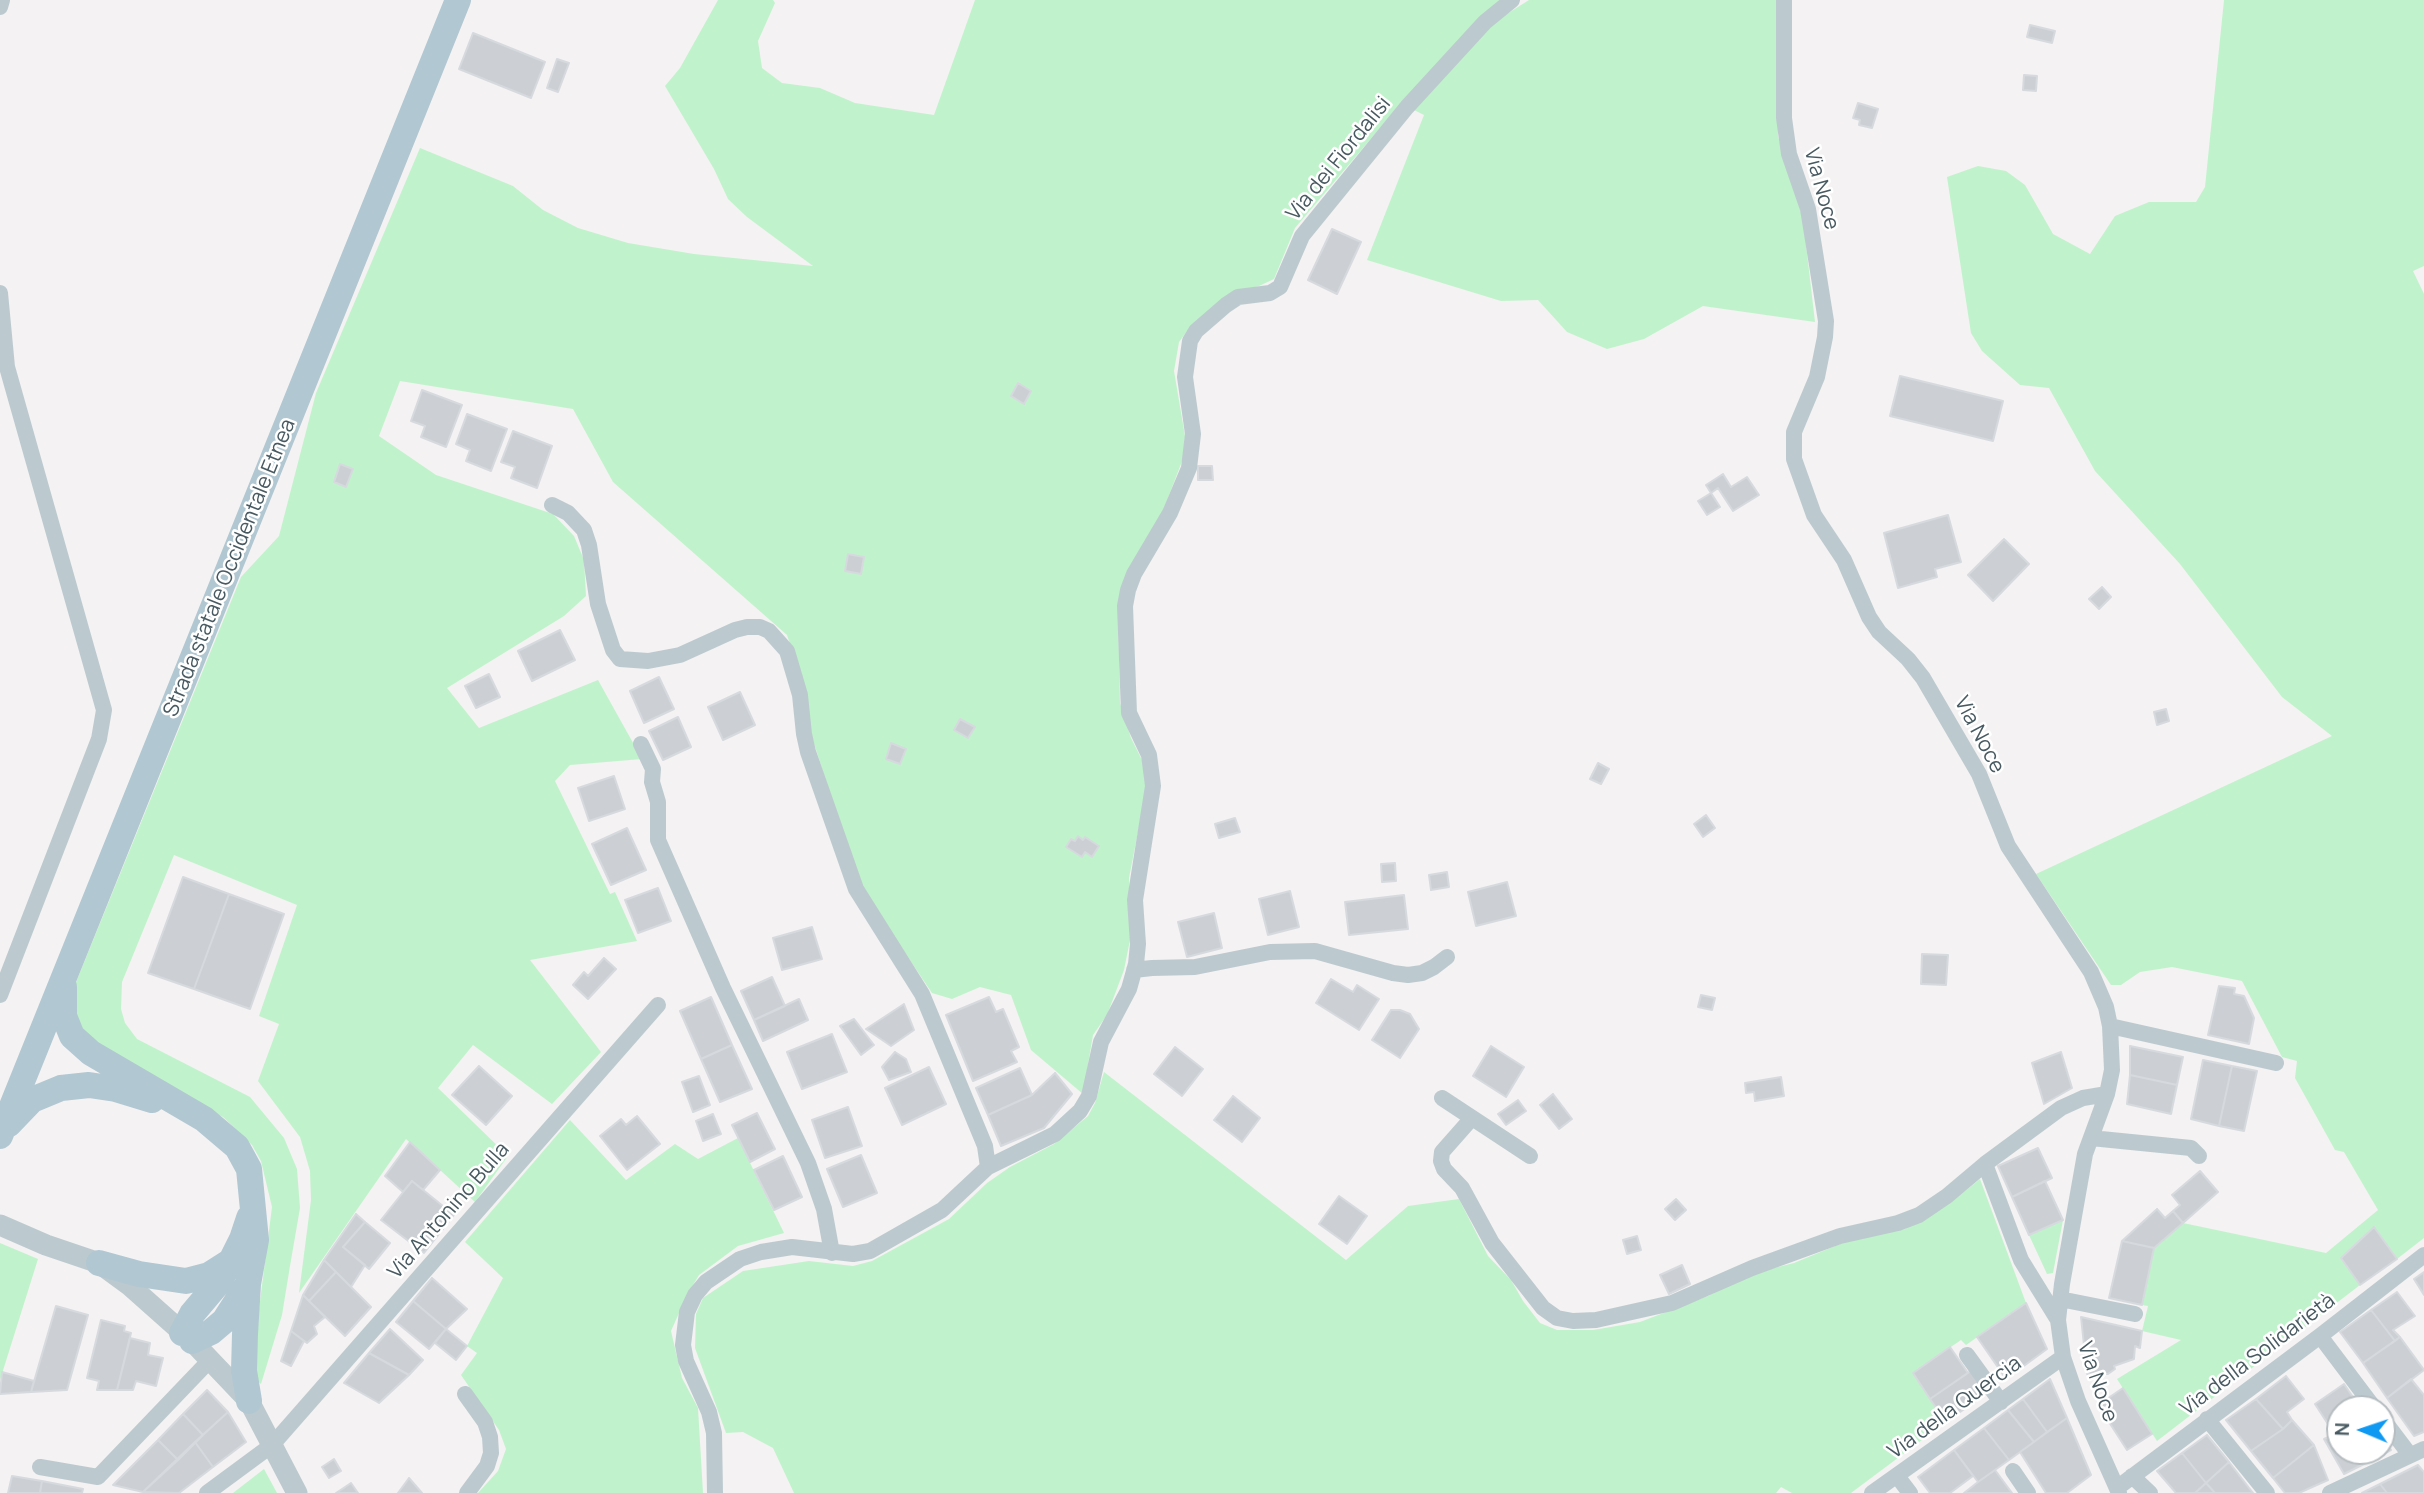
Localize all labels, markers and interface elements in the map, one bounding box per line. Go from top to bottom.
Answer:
street label: Via dei Fiordalisi [1281,92,1397,226]
street label: Via Noce [1798,145,1844,233]
street label: Strada statale Occidentale Etnea [159,416,301,720]
street label: Via Noce [1948,692,2010,778]
street label: Via Antonino Bulla [383,1138,515,1284]
street label: Via della Solidarietà [2176,1289,2340,1421]
street label: Via Noce [2072,1338,2122,1426]
street label: Via della Quercia [1883,1351,2027,1465]
north arrow [2326,1395,2396,1465]
text: N [2329,1422,2355,1437]

